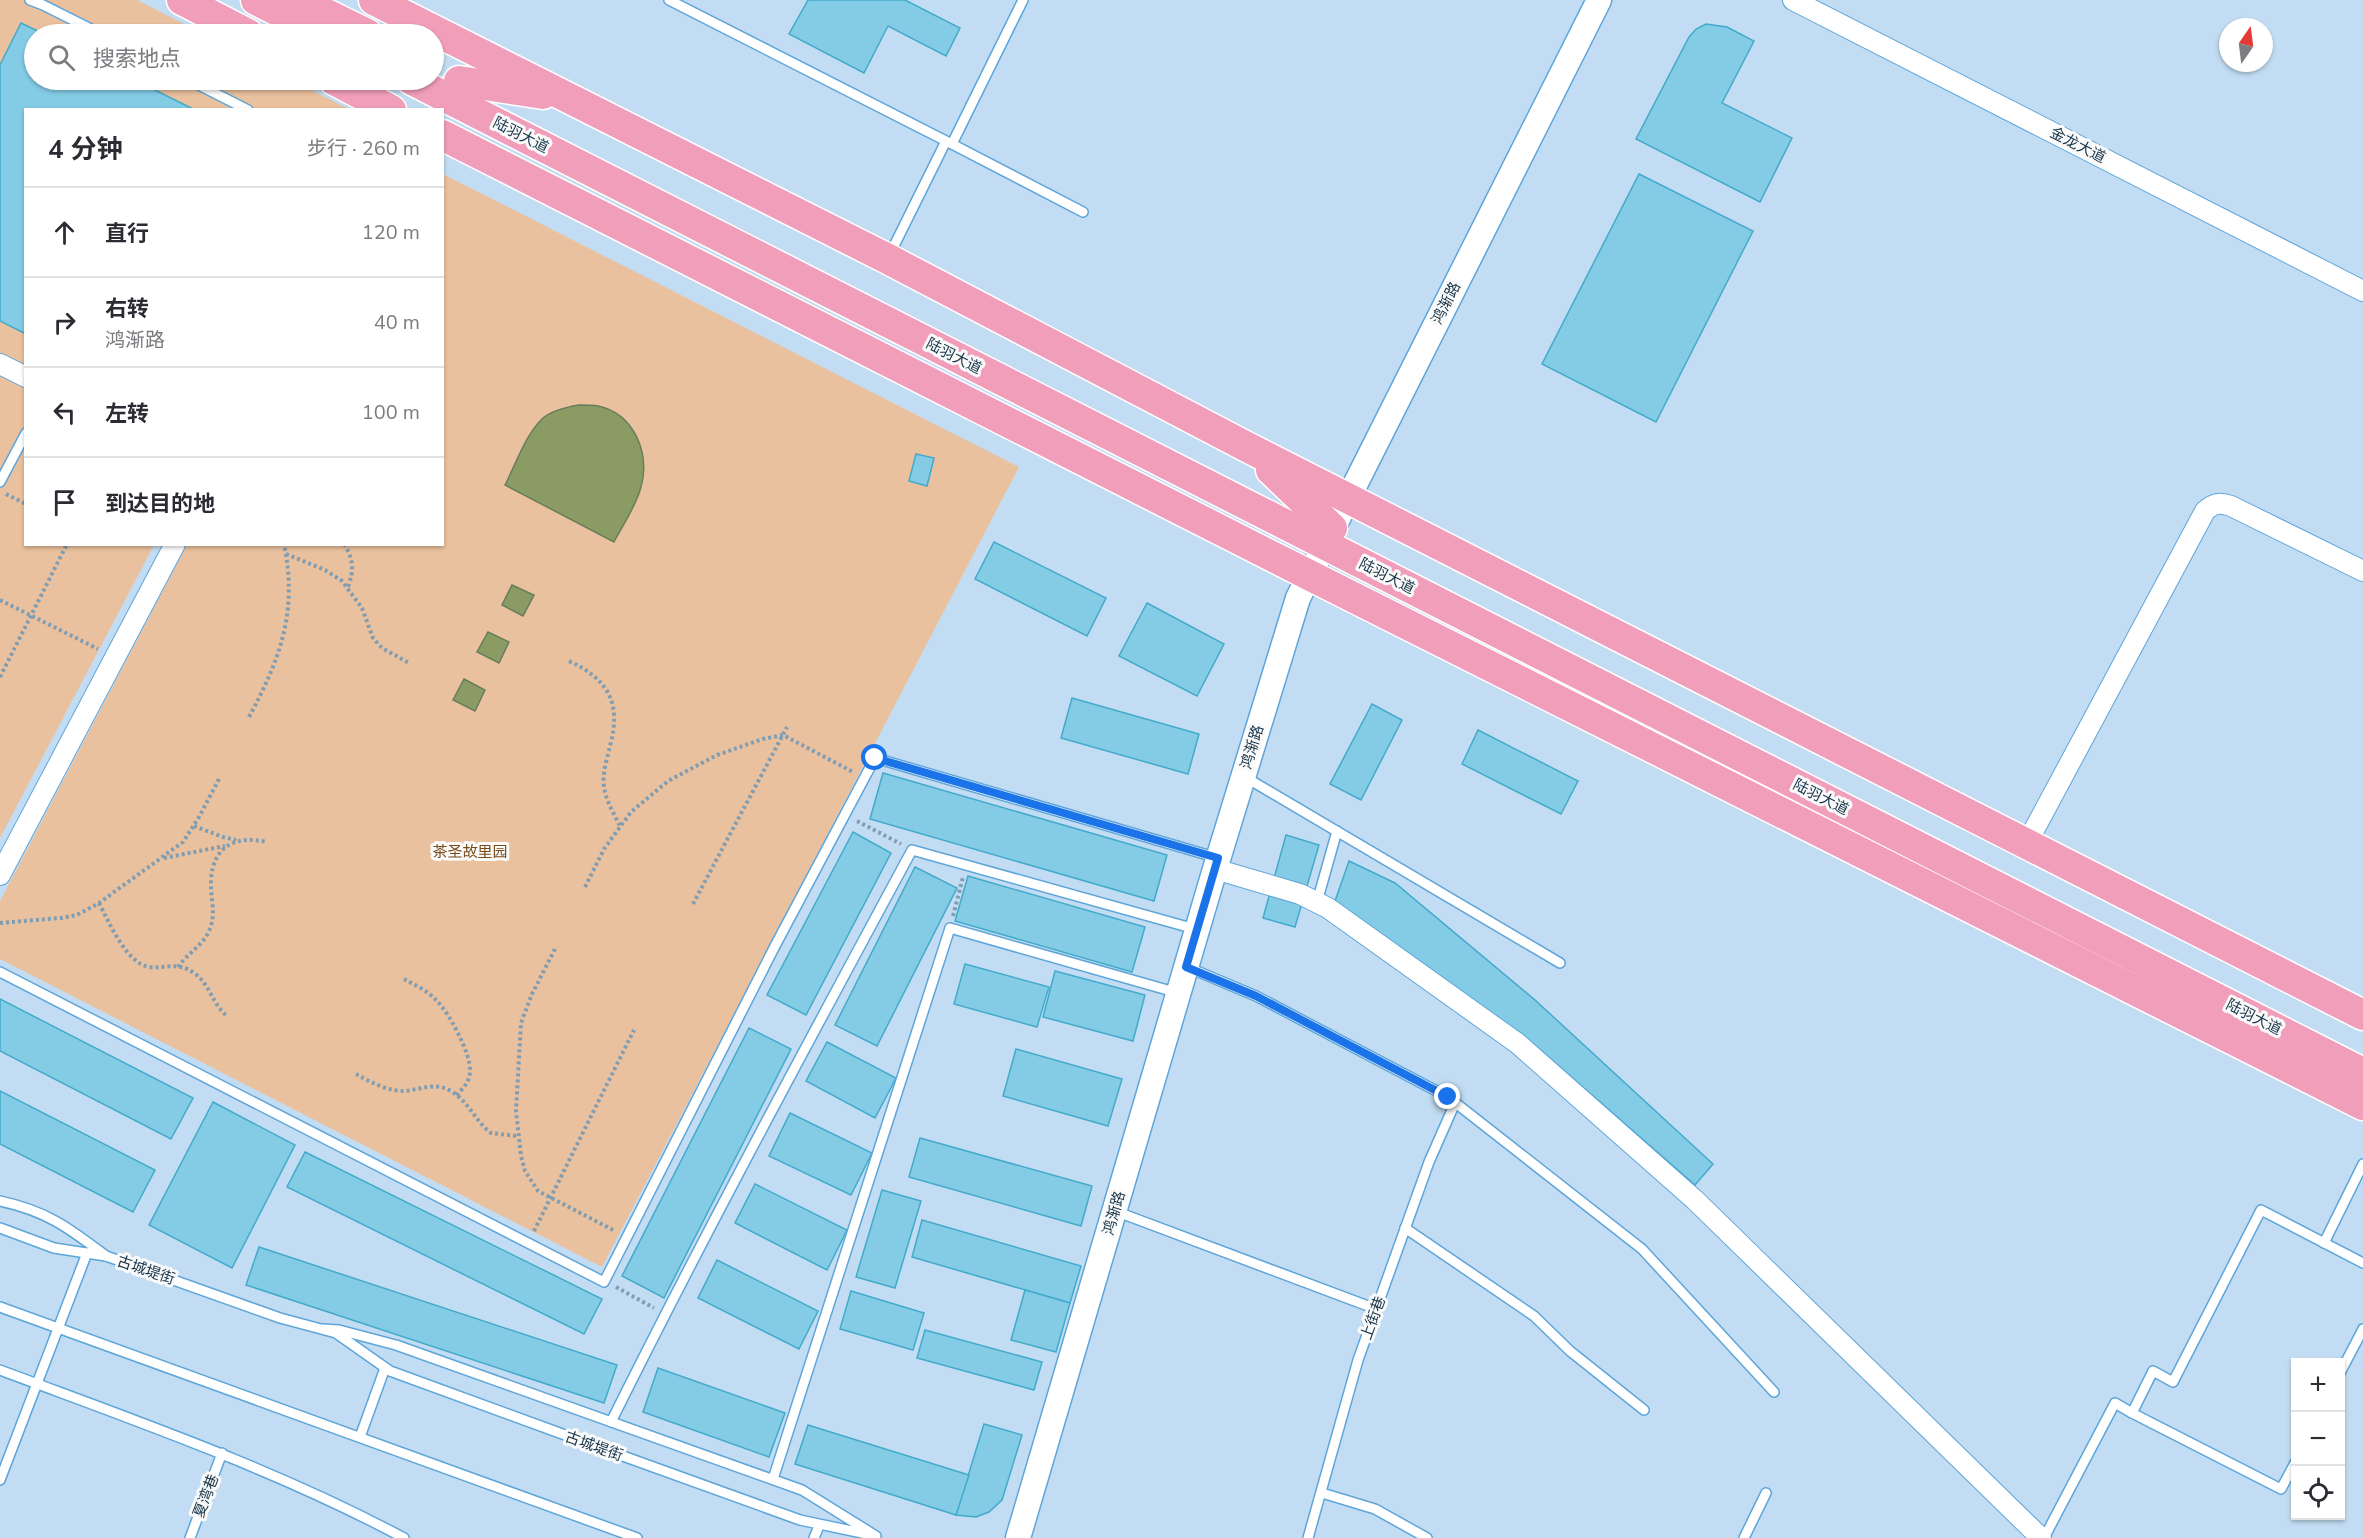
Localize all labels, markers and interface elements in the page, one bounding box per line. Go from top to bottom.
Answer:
north arrow [2219,18,2273,72]
search box [24,24,444,90]
icon: search [45,41,78,74]
text: 搜索地点 [93,44,181,74]
street label: 陆羽大道 [490,112,552,158]
street label: 金龙大道 [2047,122,2109,168]
text: 4 分钟 [48,132,123,167]
text: 步行 · 260 m [307,135,420,162]
icon: ahead [48,216,81,249]
text: 直行 [105,219,149,249]
text: 120 m [362,219,420,246]
street label: 鸿渐路 [1427,278,1465,328]
text: 右转 [105,294,149,324]
icon: right [48,306,81,339]
text: 40 m [374,309,420,336]
text: 鸿渐路 [105,327,165,354]
street label: 陆羽大道 [923,333,985,379]
icon: left [48,396,81,429]
text: 左转 [105,399,149,429]
text: 100 m [362,399,420,426]
icon: arrive [48,486,81,519]
text: 到达目的地 [105,489,215,519]
street label: 陆羽大道 [1356,553,1418,599]
street label: 鸿渐路 [1236,723,1268,771]
route start [861,744,887,770]
street label: 陆羽大道 [1790,774,1852,820]
park label: 茶圣故里园 [432,842,508,862]
street label: 陆羽大道 [2223,994,2285,1040]
route end [1434,1083,1460,1109]
street label: 鸿渐路 [1098,1189,1130,1237]
street label: 古城堤街 [114,1251,178,1289]
street label: 上街巷 [1356,1293,1390,1343]
map controls [2291,1358,2345,1520]
button: + [2291,1358,2345,1412]
button: − [2291,1412,2345,1466]
street label: 古城堤街 [562,1426,626,1466]
button: locate [2291,1466,2345,1520]
street label: 夏湾巷 [189,1471,223,1521]

